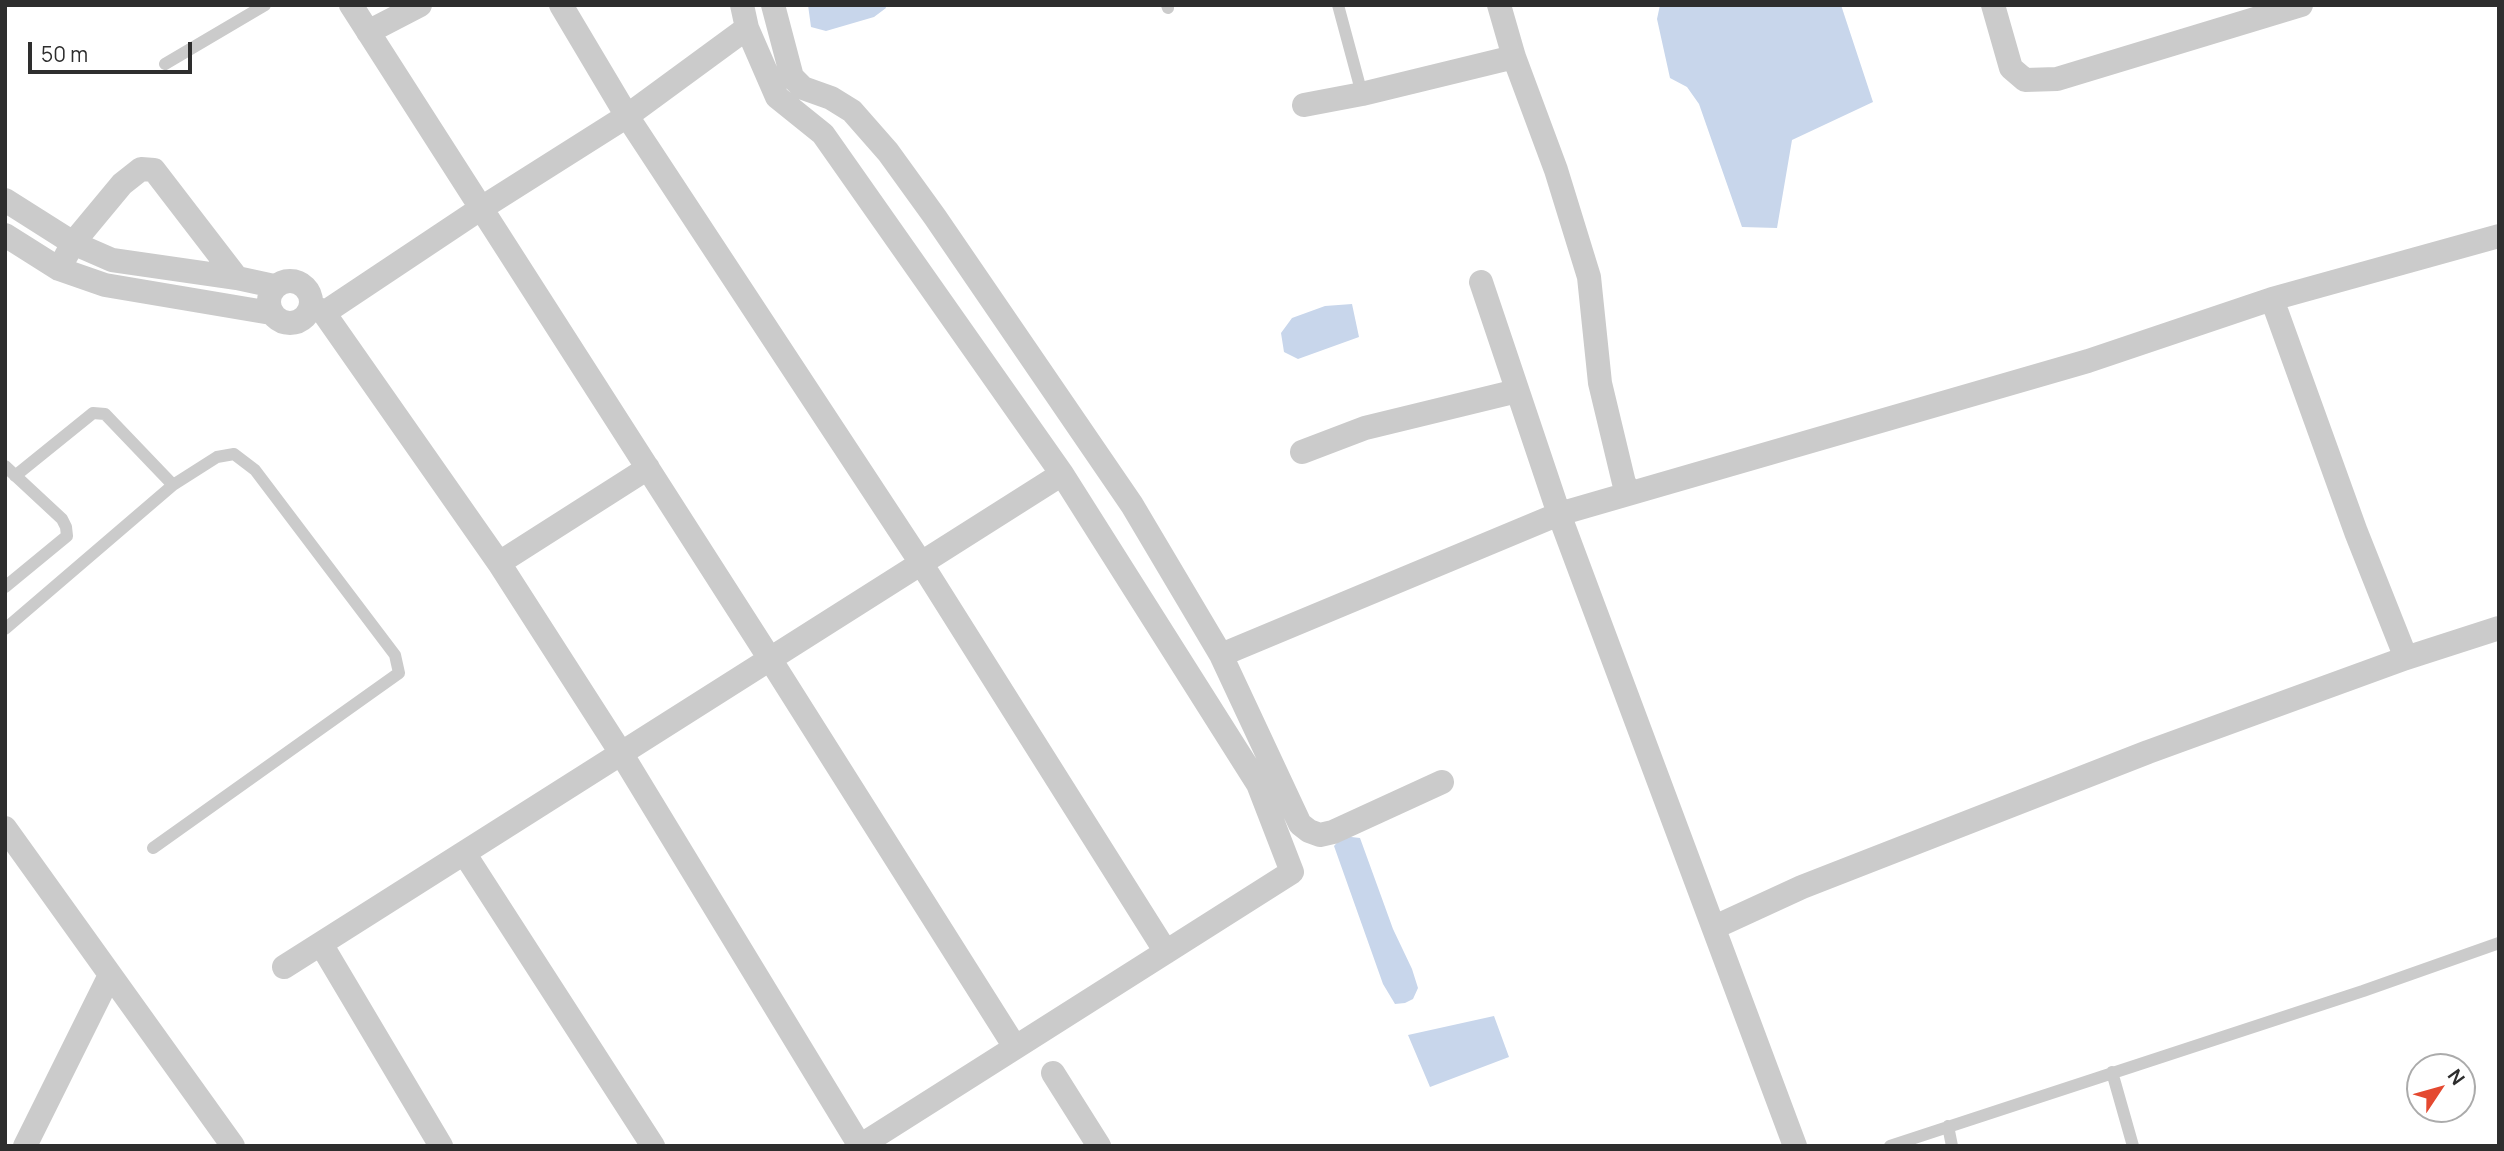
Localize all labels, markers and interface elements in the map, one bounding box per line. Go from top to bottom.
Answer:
scale bar [32,28,196,72]
text: 50 m [41,40,88,68]
north arrow [2406,1053,2476,1123]
text: N [2442,1064,2471,1090]

